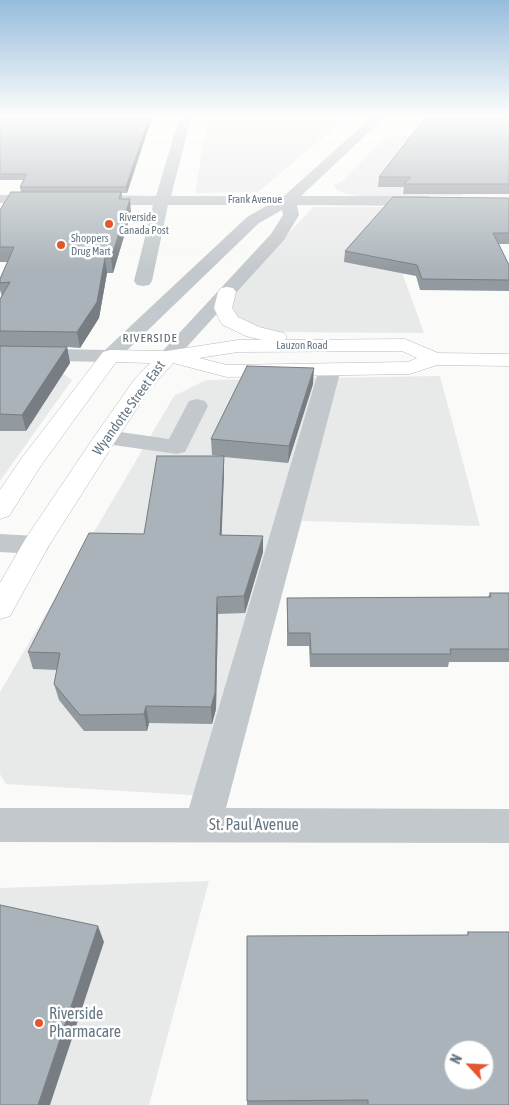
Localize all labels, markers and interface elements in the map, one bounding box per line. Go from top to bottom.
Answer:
street label: Frank Avenue [228,193,282,207]
place label: Riverside Canada Post [119,211,169,237]
marker: Riverside Canada Post [103,218,115,230]
place label: Shoppers Drug Mart [71,232,111,258]
marker: Shoppers Drug Mart [55,239,67,251]
district label: RIVERSIDE [121,331,179,345]
street label: Lauzon Road [276,339,328,353]
street label: Wyandotte Street East [89,358,169,458]
street label: St. Paul Avenue [209,815,299,835]
place label: Riverside Pharmacare [49,1004,121,1042]
marker: Riverside Pharmacare [33,1017,45,1029]
north arrow [444,1040,494,1090]
text: N [447,1052,465,1066]

